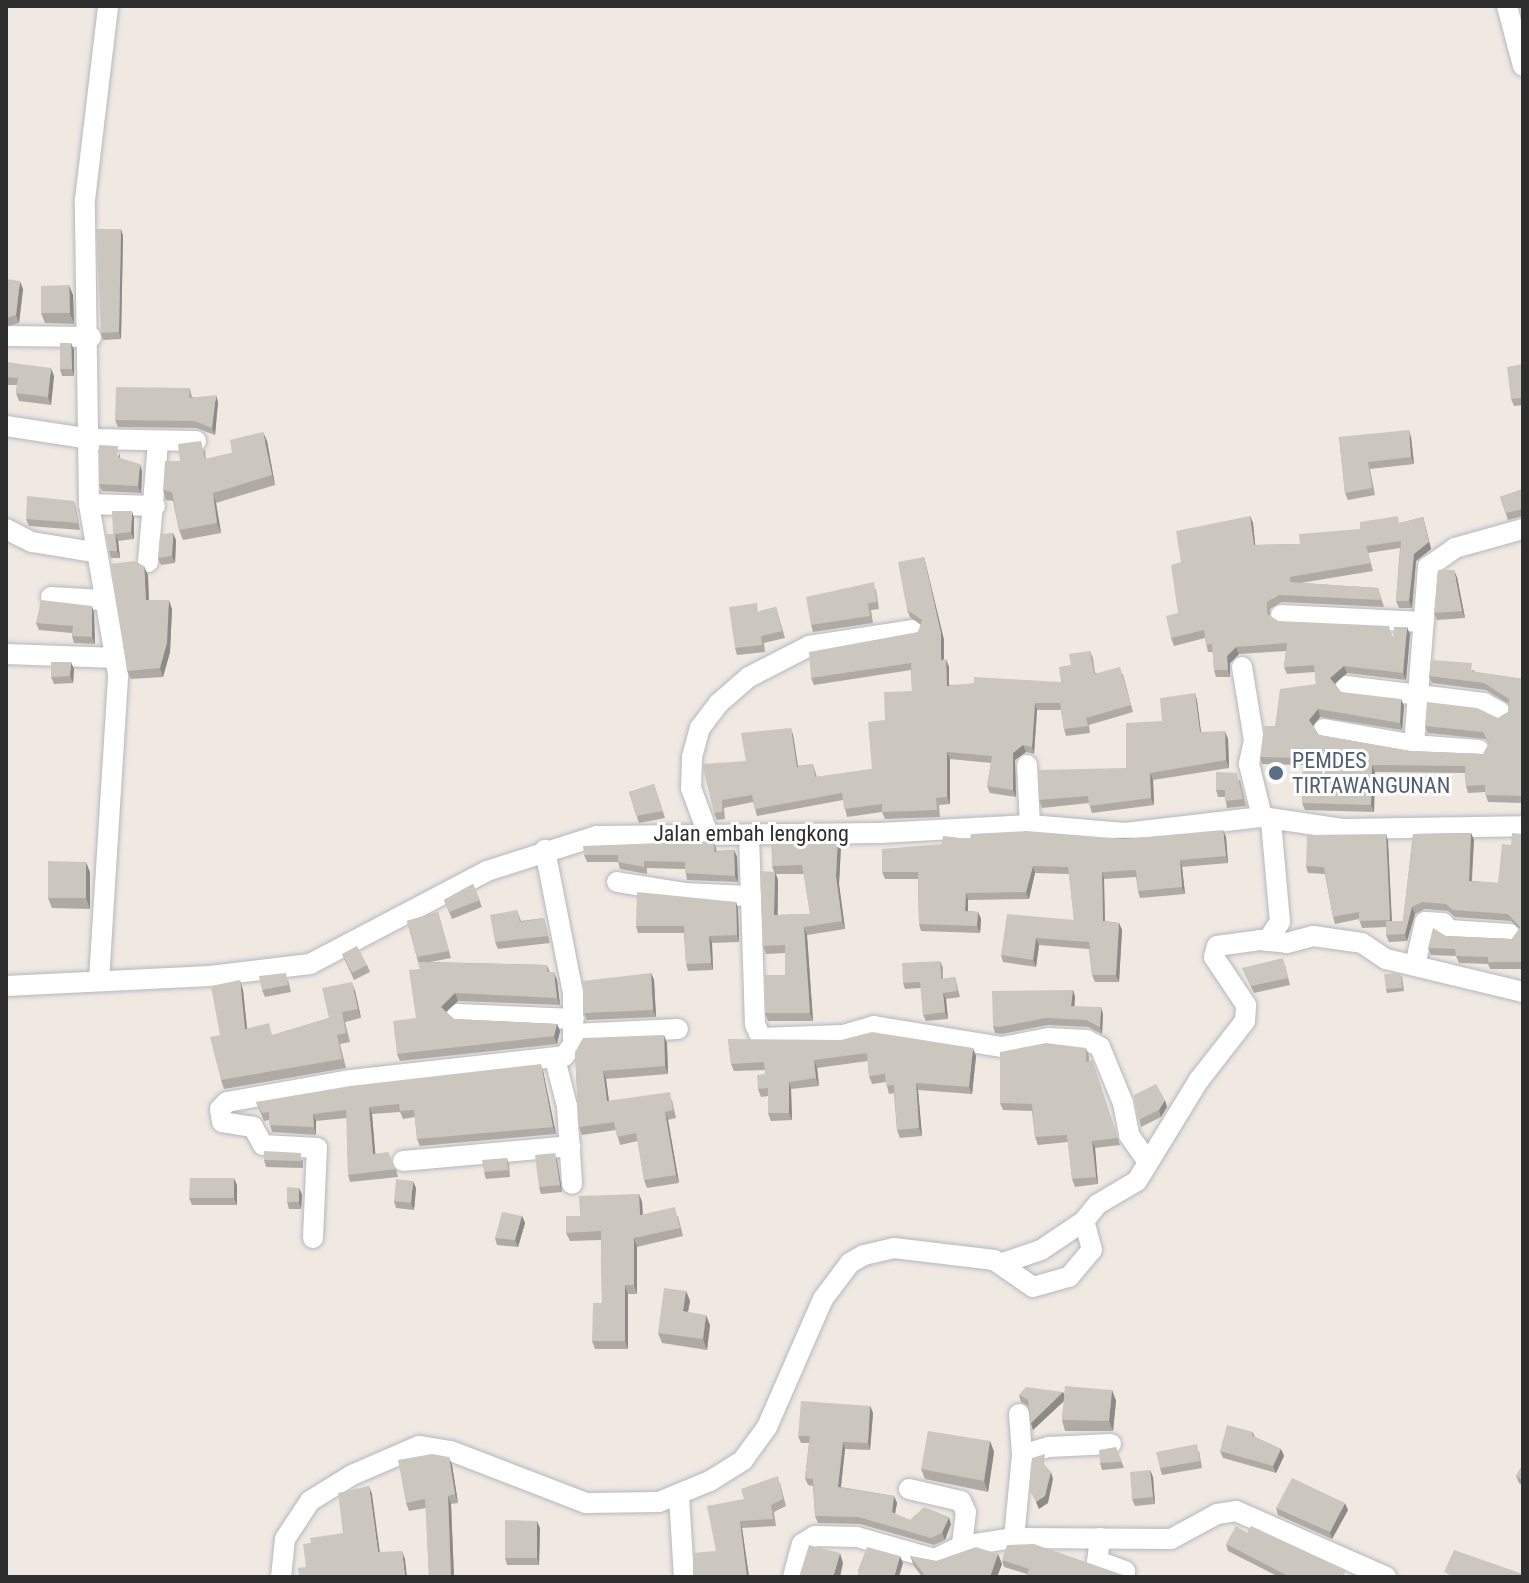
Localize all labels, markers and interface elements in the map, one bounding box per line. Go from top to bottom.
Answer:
place label: PEMDES TIRTAWANGUNAN [1292,747,1450,798]
marker: PEMDES TIRTAWANGUNAN [1267,764,1285,782]
street label: Jalan embah lengkong [653,821,849,847]

